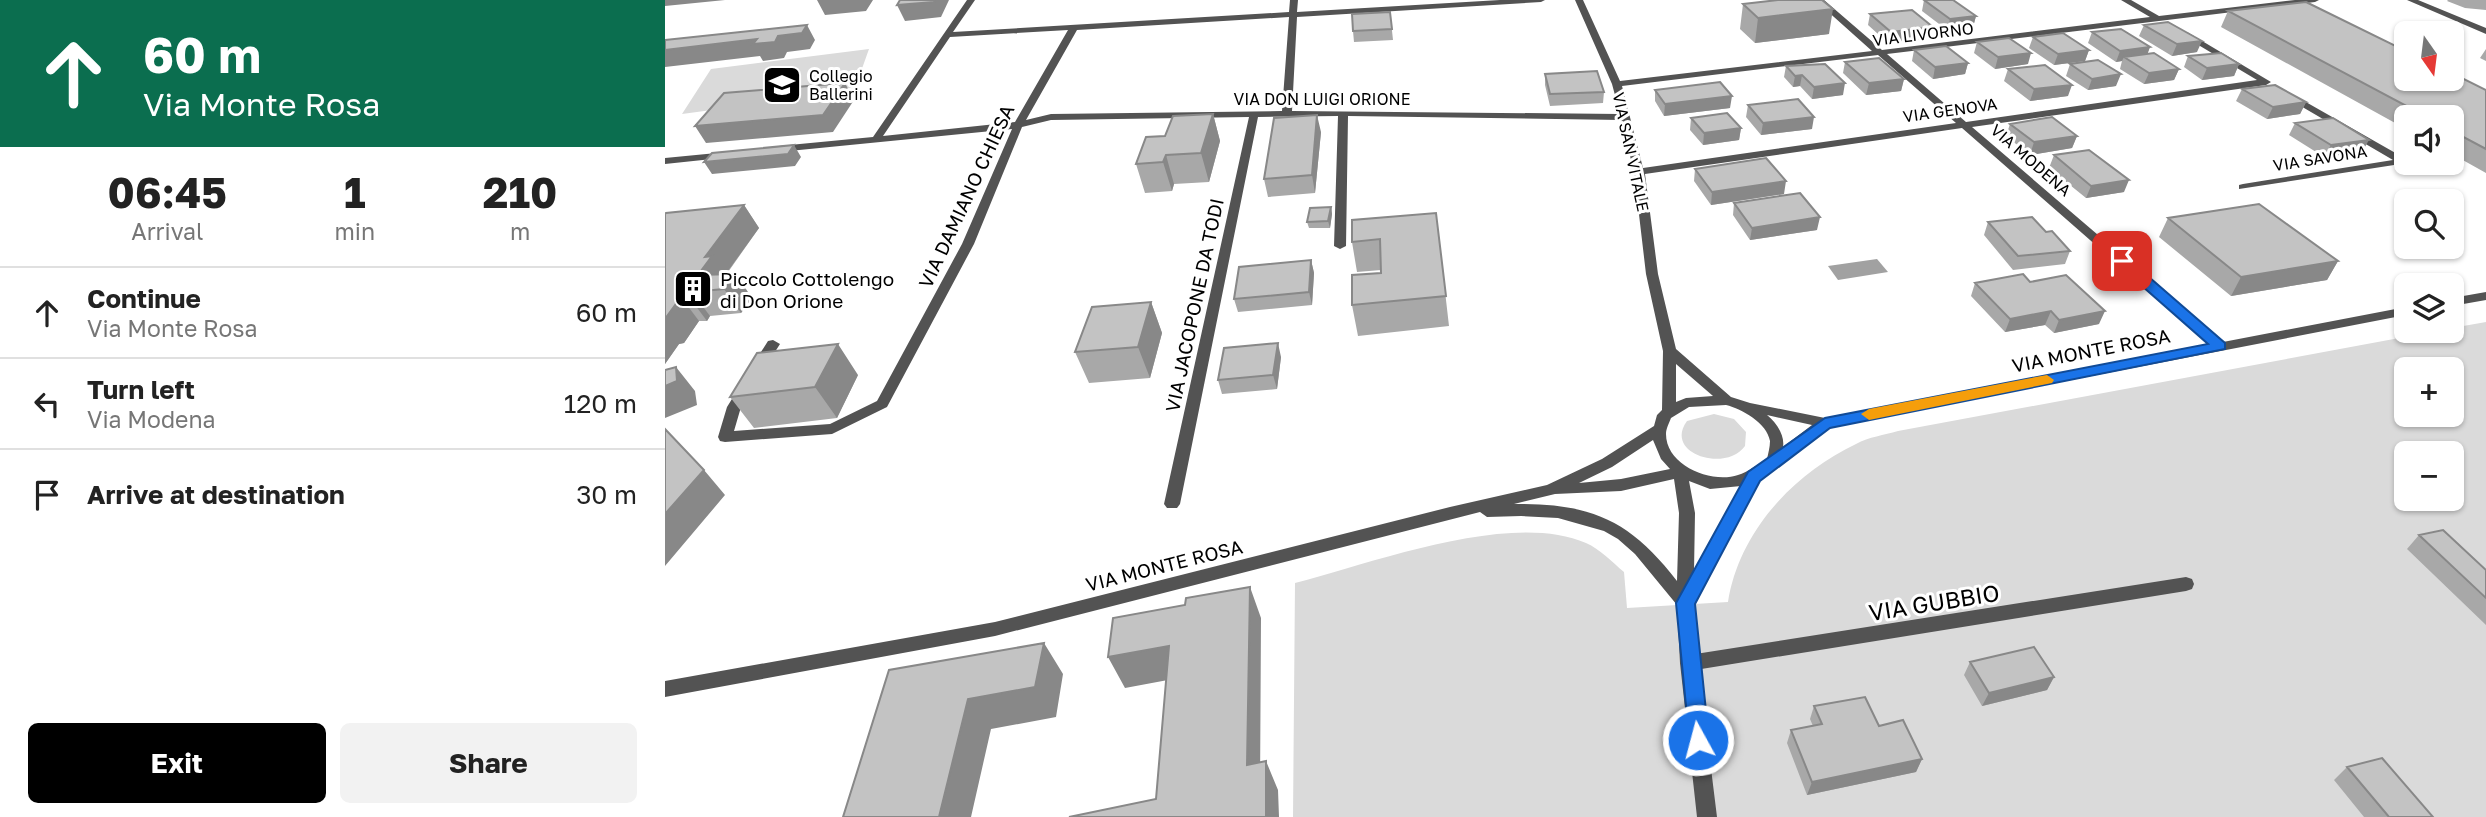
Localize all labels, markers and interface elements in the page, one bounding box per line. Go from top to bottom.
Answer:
street label: VIA LIVORNO [1871,18,1975,50]
north arrow [2394,21,2464,91]
map controls [2394,21,2464,511]
text: 60 m [143,25,261,84]
icon: ahead [28,28,119,119]
school or university icon: Collegio Ballerini [761,64,803,106]
place label: Collegio Ballerini [809,66,873,104]
text: Via Monte Rosa [143,85,380,123]
street label: VIA DON LUIGI ORIONE [1234,89,1410,109]
street label: VIA SAN VITALE [1609,91,1653,213]
street label: VIA GENOVA [1901,93,1999,127]
street label: VIA DAMIANO CHIESA [913,100,1019,291]
button: sound [2394,105,2464,175]
street label: VIA MODENA [1987,120,2075,201]
street label: VIA SAVONA [2272,141,2369,175]
text: 06:45 [108,167,227,217]
text: 1 [344,167,366,217]
text: 210 [483,167,557,217]
button: search [2394,189,2464,259]
street label: VIA JACOPONE DA TODI [1160,196,1228,414]
text: Arrival [131,217,203,245]
text: min [335,217,375,245]
text: m [510,217,530,245]
pin [2092,231,2152,291]
icon: arrive [2103,242,2141,280]
place label: Piccolo Cottolengo di Don Orione [720,267,894,312]
building icon: Piccolo Cottolengo di Don Orione [672,268,714,310]
button: layers [2394,273,2464,343]
text: Continue [87,283,201,314]
icon: ahead [28,294,66,332]
text: 60 m [576,297,637,328]
text: Via Monte Rosa [87,314,258,342]
street label: VIA MONTE ROSA [2010,323,2172,377]
button: + [2394,357,2464,427]
text: Turn left [87,374,195,405]
icon: left [28,385,66,423]
text: 120 m [564,388,637,419]
text: Via Modena [87,405,216,433]
button: − [2394,441,2464,511]
icon: arrive [28,476,66,514]
text: Arrive at destination [87,479,345,510]
text: 30 m [576,479,637,510]
street label: VIA MONTE ROSA [1083,534,1245,596]
street label: VIA GUBBIO [1867,578,2001,626]
position arrow [1661,703,1735,777]
button: Exit [28,723,326,803]
button: Share [340,723,637,803]

